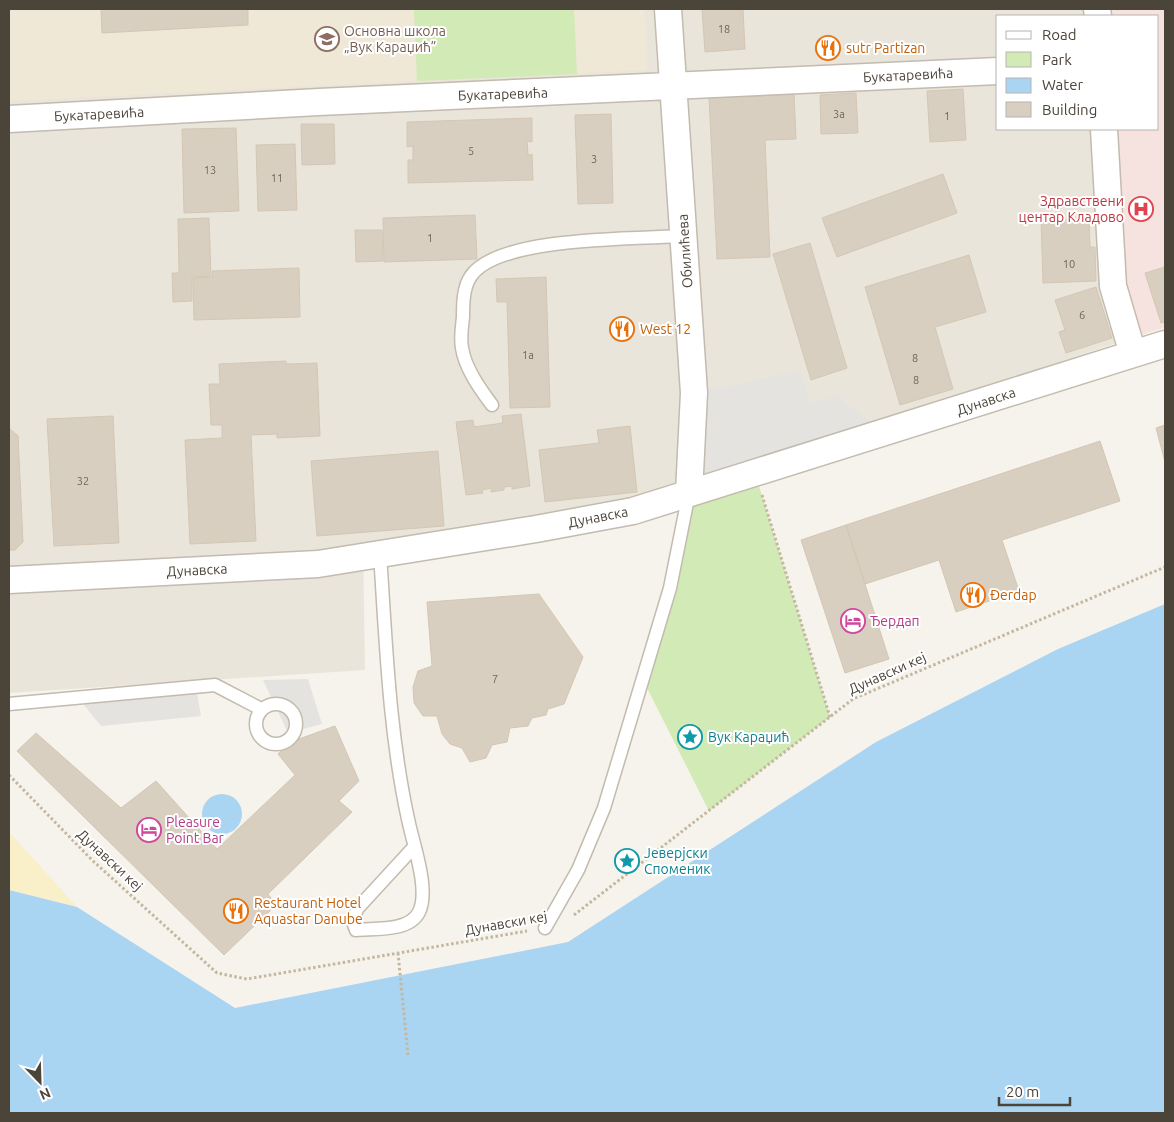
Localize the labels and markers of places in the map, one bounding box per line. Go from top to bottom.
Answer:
place label: Основна школа „Вук Караџић” [344,23,446,55]
school or university icon: Основна школа „Вук Караџић” [314,26,340,52]
restaurant icon: sutr Partizan [815,35,841,61]
place label: sutr Partizan [846,40,925,56]
place label: Здравствени центар Кладово [1019,193,1124,225]
hospital icon: Здравствени центар Кладово [1128,196,1154,222]
restaurant icon: West 12 [609,316,635,342]
place label: West 12 [640,321,691,337]
restaurant icon: Đerdap [960,582,986,608]
place label: Đerdap [990,587,1037,603]
hotel icon: Ђердап [840,608,866,634]
place label: Ђердап [870,613,920,629]
place icon: Вук Караџић [677,724,703,750]
place label: Вук Караџић [708,729,789,745]
place label: Pleasure Point Bar [166,814,225,846]
hotel icon: Pleasure Point Bar [136,817,162,843]
place label: Јеверјски Споменик [644,845,710,877]
place icon: Јеверјски Споменик [614,848,640,874]
place label: Restaurant Hotel Aquastar Danube [254,895,363,927]
restaurant icon: Restaurant Hotel Aquastar Danube [223,898,249,924]

